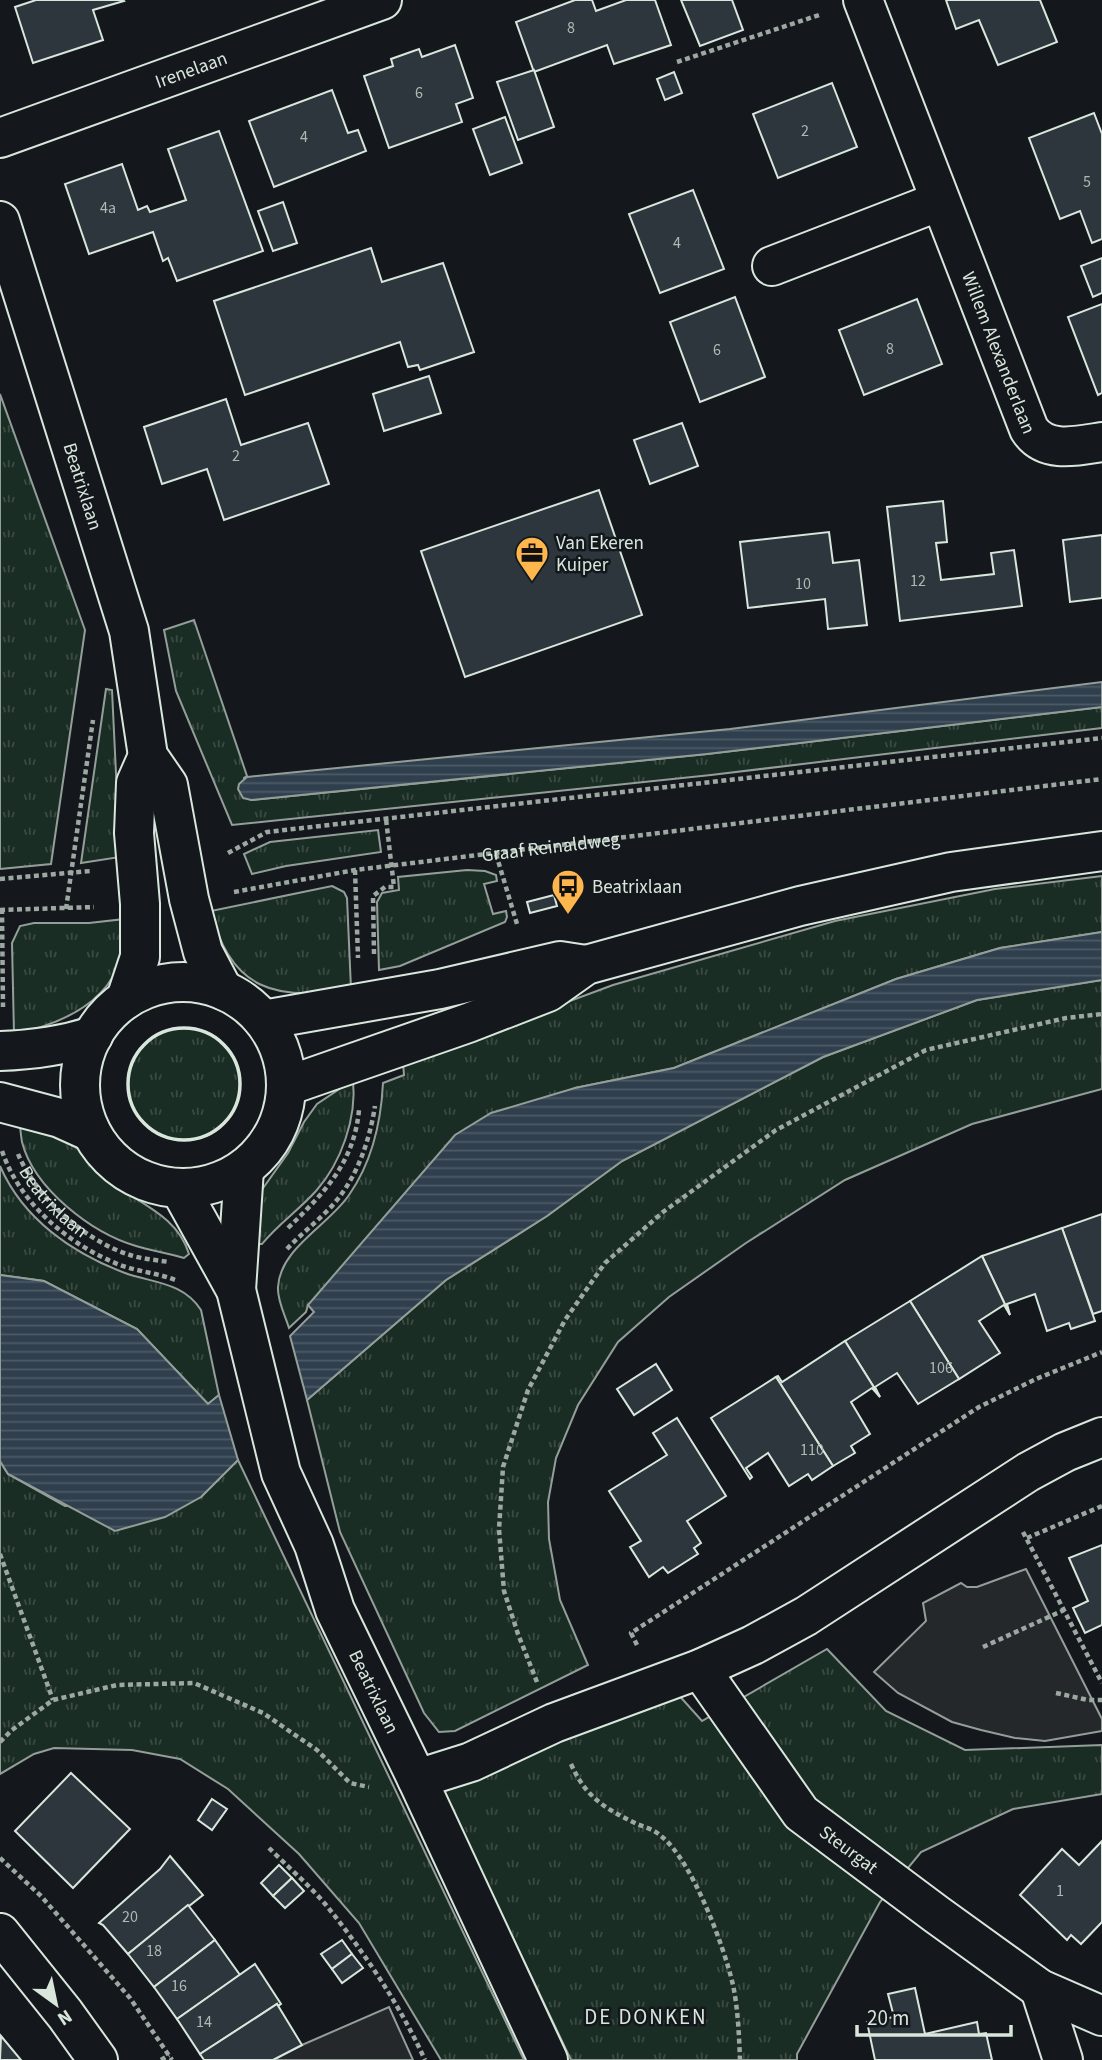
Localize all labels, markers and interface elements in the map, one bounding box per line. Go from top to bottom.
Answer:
house number: 8 [567,17,575,39]
street label: Irenelaan [152,45,231,96]
house number: 6 [415,82,423,104]
house number: 2 [801,120,809,142]
house number: 4 [300,126,308,148]
house number: 5 [1083,171,1091,193]
house number: 4a [100,197,116,219]
house number: 4 [673,232,681,254]
street label: Willem Alexanderlaan [954,268,1042,438]
house number: 8 [886,338,894,360]
house number: 6 [713,339,721,361]
street label: Beatrixlaan [56,440,108,534]
house number: 2 [232,445,240,467]
place label: Van Ekeren Kuiper [556,530,644,579]
office icon: Van Ekeren Kuiper [513,534,551,583]
house number: 12 [910,570,926,592]
house number: 10 [795,573,811,595]
street label: Graaf Reinaldweg [480,826,622,869]
bus stop icon: Beatrixlaan [549,867,587,916]
place label: Beatrixlaan [592,874,682,901]
street label: Beatrixlaan [12,1161,93,1245]
house number: 106 [929,1357,953,1379]
house number: 110 [800,1439,824,1461]
street label: Beatrixlaan [341,1646,405,1739]
street label: Steurgat [813,1819,884,1881]
house number: 1 [1056,1880,1064,1902]
house number: 20 [122,1906,138,1928]
house number: 18 [146,1940,162,1962]
north arrow [21,1969,91,2039]
house number: 16 [171,1975,187,1997]
scale bar [857,1994,1011,2038]
text: N [52,2002,77,2032]
district label: DE DONKEN [584,2002,708,2032]
text: 20 m [867,2003,909,2033]
house number: 14 [196,2011,212,2033]

